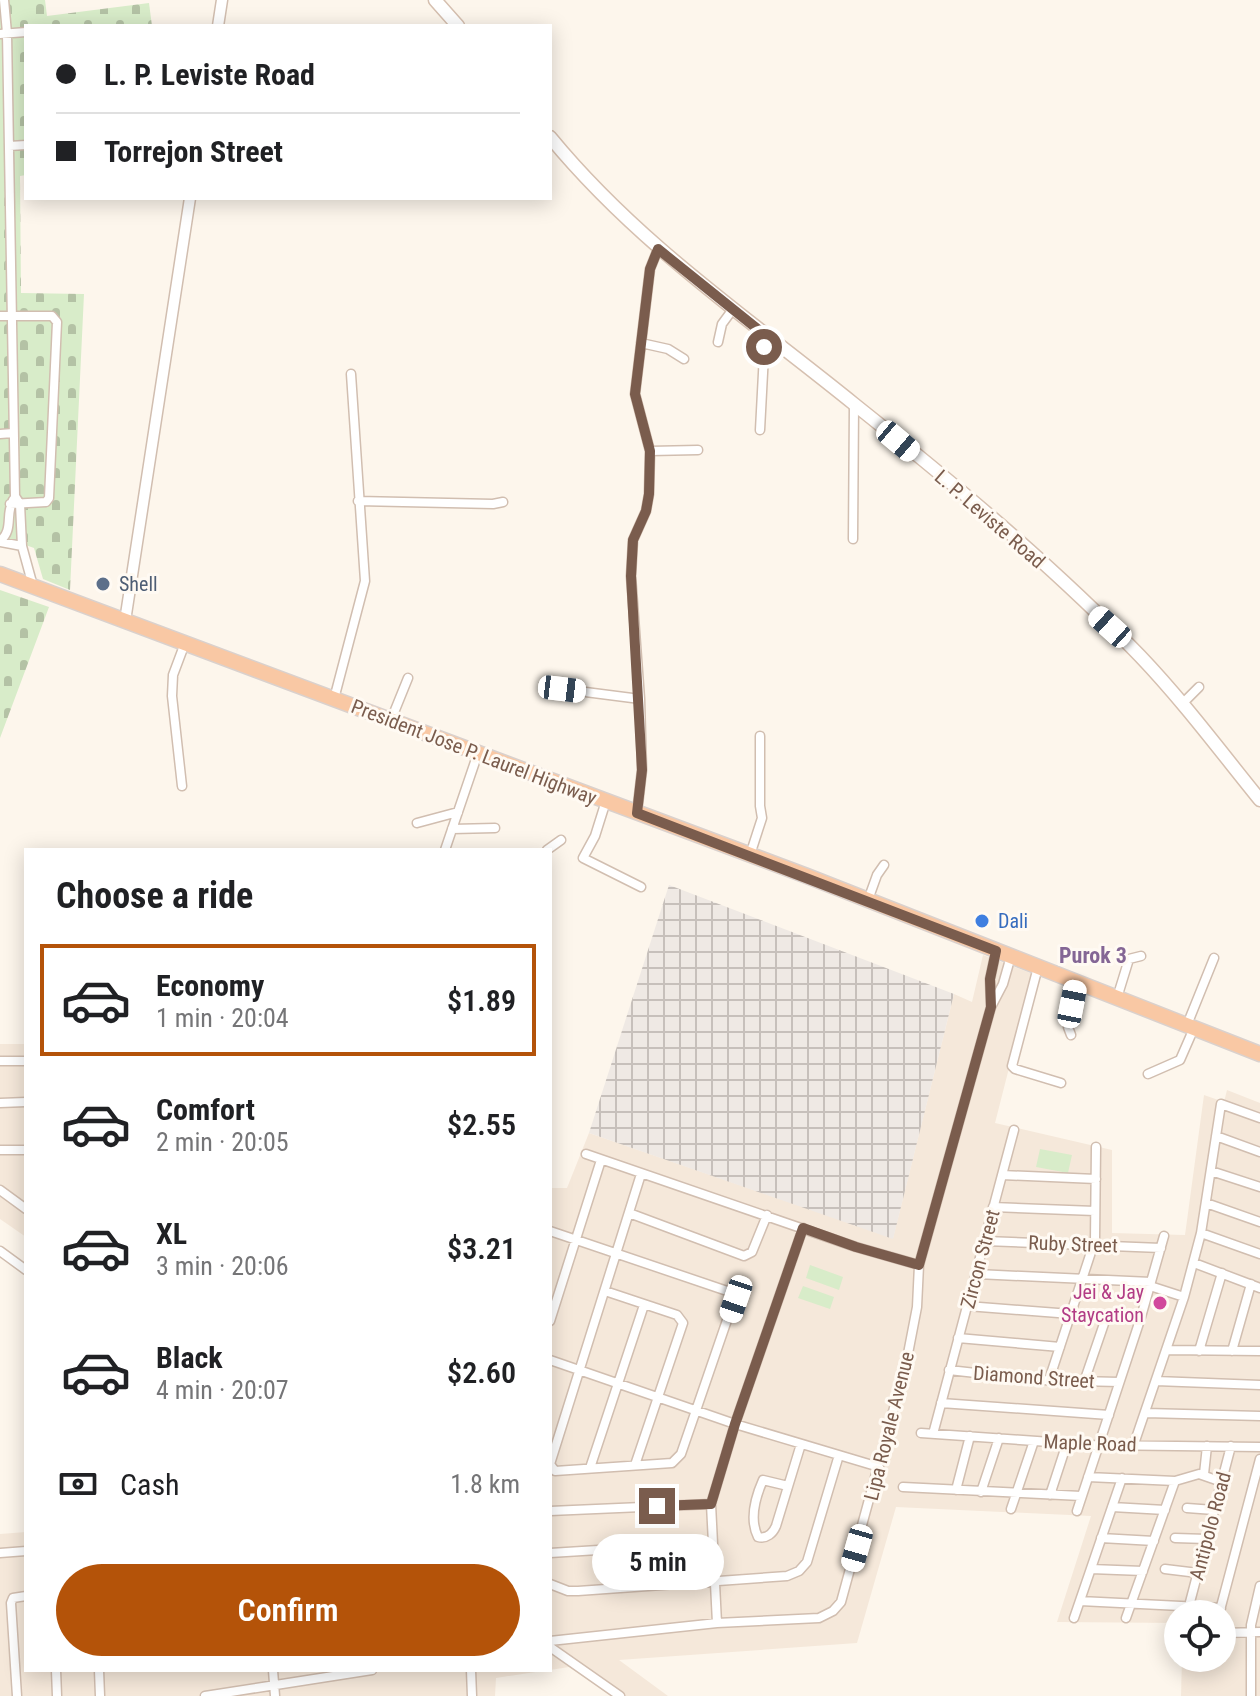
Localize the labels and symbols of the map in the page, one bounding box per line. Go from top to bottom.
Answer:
route start [746,329,782,365]
car [872,416,924,466]
street label: L. P. Leviste Road [930,465,1050,573]
place label: Shell [119,572,158,596]
marker: Shell [94,575,112,593]
car [1084,602,1136,652]
car [537,674,587,704]
street label: President Jose P. Laurel Highway [348,694,600,810]
place label: Dali [998,909,1028,933]
marker: Dali [973,912,991,930]
district label: Purok 3 [1059,943,1127,968]
car [1056,978,1088,1030]
street label: Zircon Street [955,1207,1005,1311]
street label: Ruby Street [1028,1230,1118,1258]
car [717,1272,755,1326]
place label: Jei & Jay Staycation [1061,1280,1144,1327]
marker: Jei & Jay Staycation [1151,1294,1169,1312]
street label: Lipa Royale Avenue [859,1349,919,1503]
street label: Diamond Street [972,1361,1096,1393]
street label: Maple Road [1043,1429,1137,1457]
street label: Antipolo Road [1184,1469,1236,1583]
route end [639,1488,675,1524]
car [839,1522,875,1574]
callout: 5 min [591,1534,723,1590]

